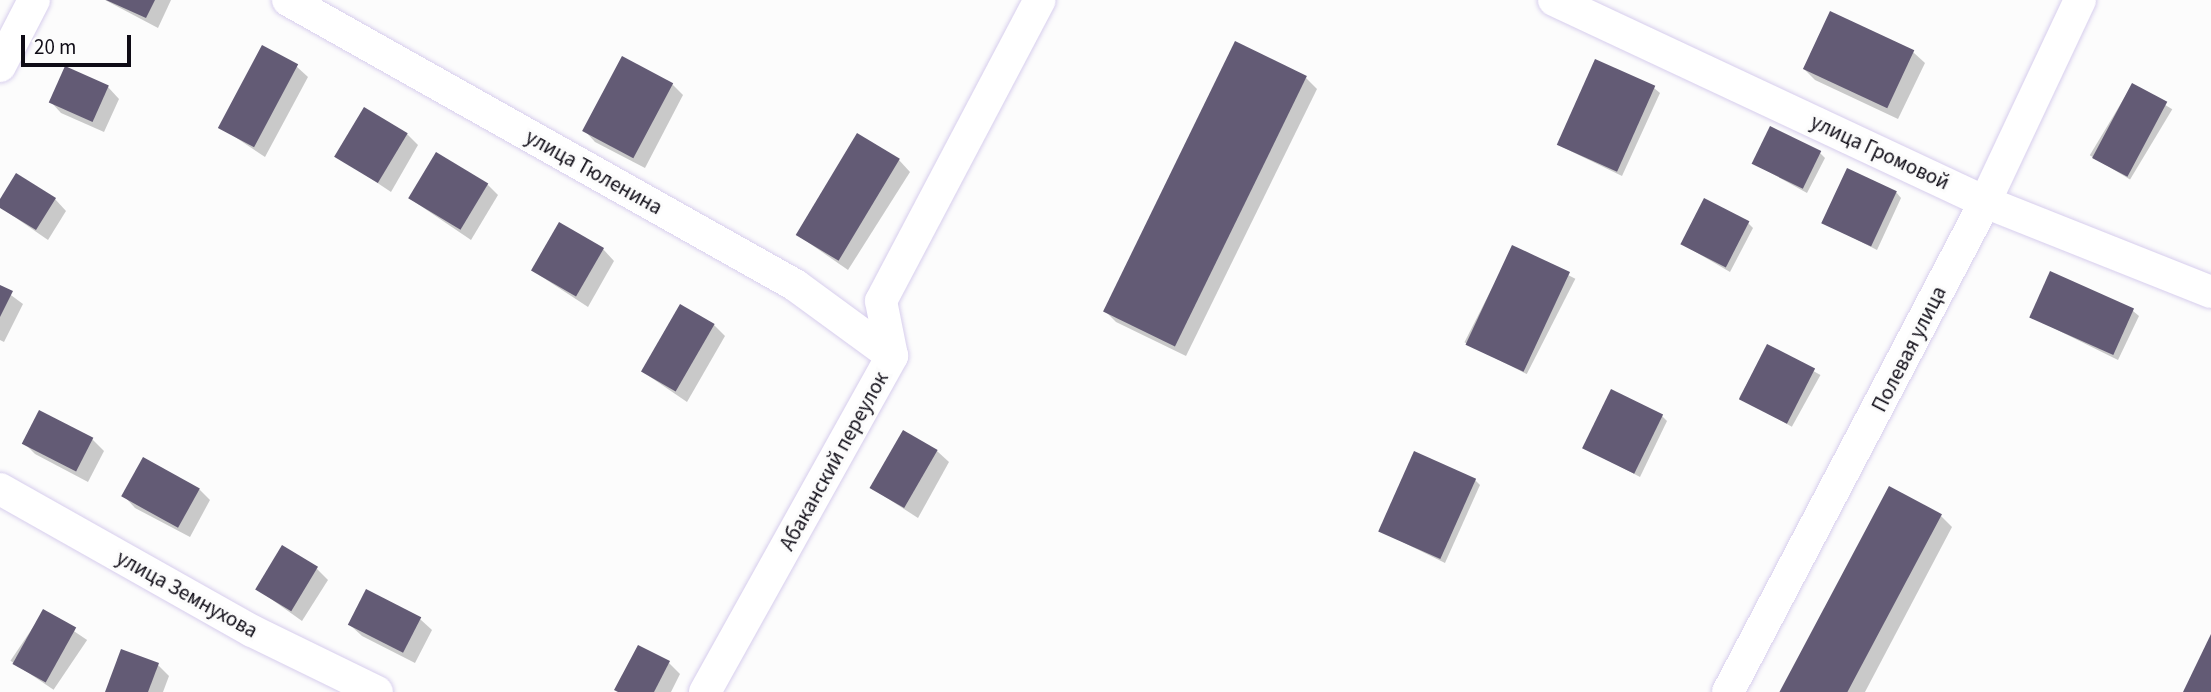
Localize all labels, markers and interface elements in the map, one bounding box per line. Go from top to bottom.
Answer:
scale bar [24,21,135,65]
text: 20 m [34,32,76,62]
street label: улица Громовой [1807,109,1953,195]
street label: улица Тюленина [521,124,667,220]
street label: Полевая улица [1866,282,1952,416]
street label: Абаканский переулок [774,367,894,555]
street label: улица Земнухова [112,545,262,643]

